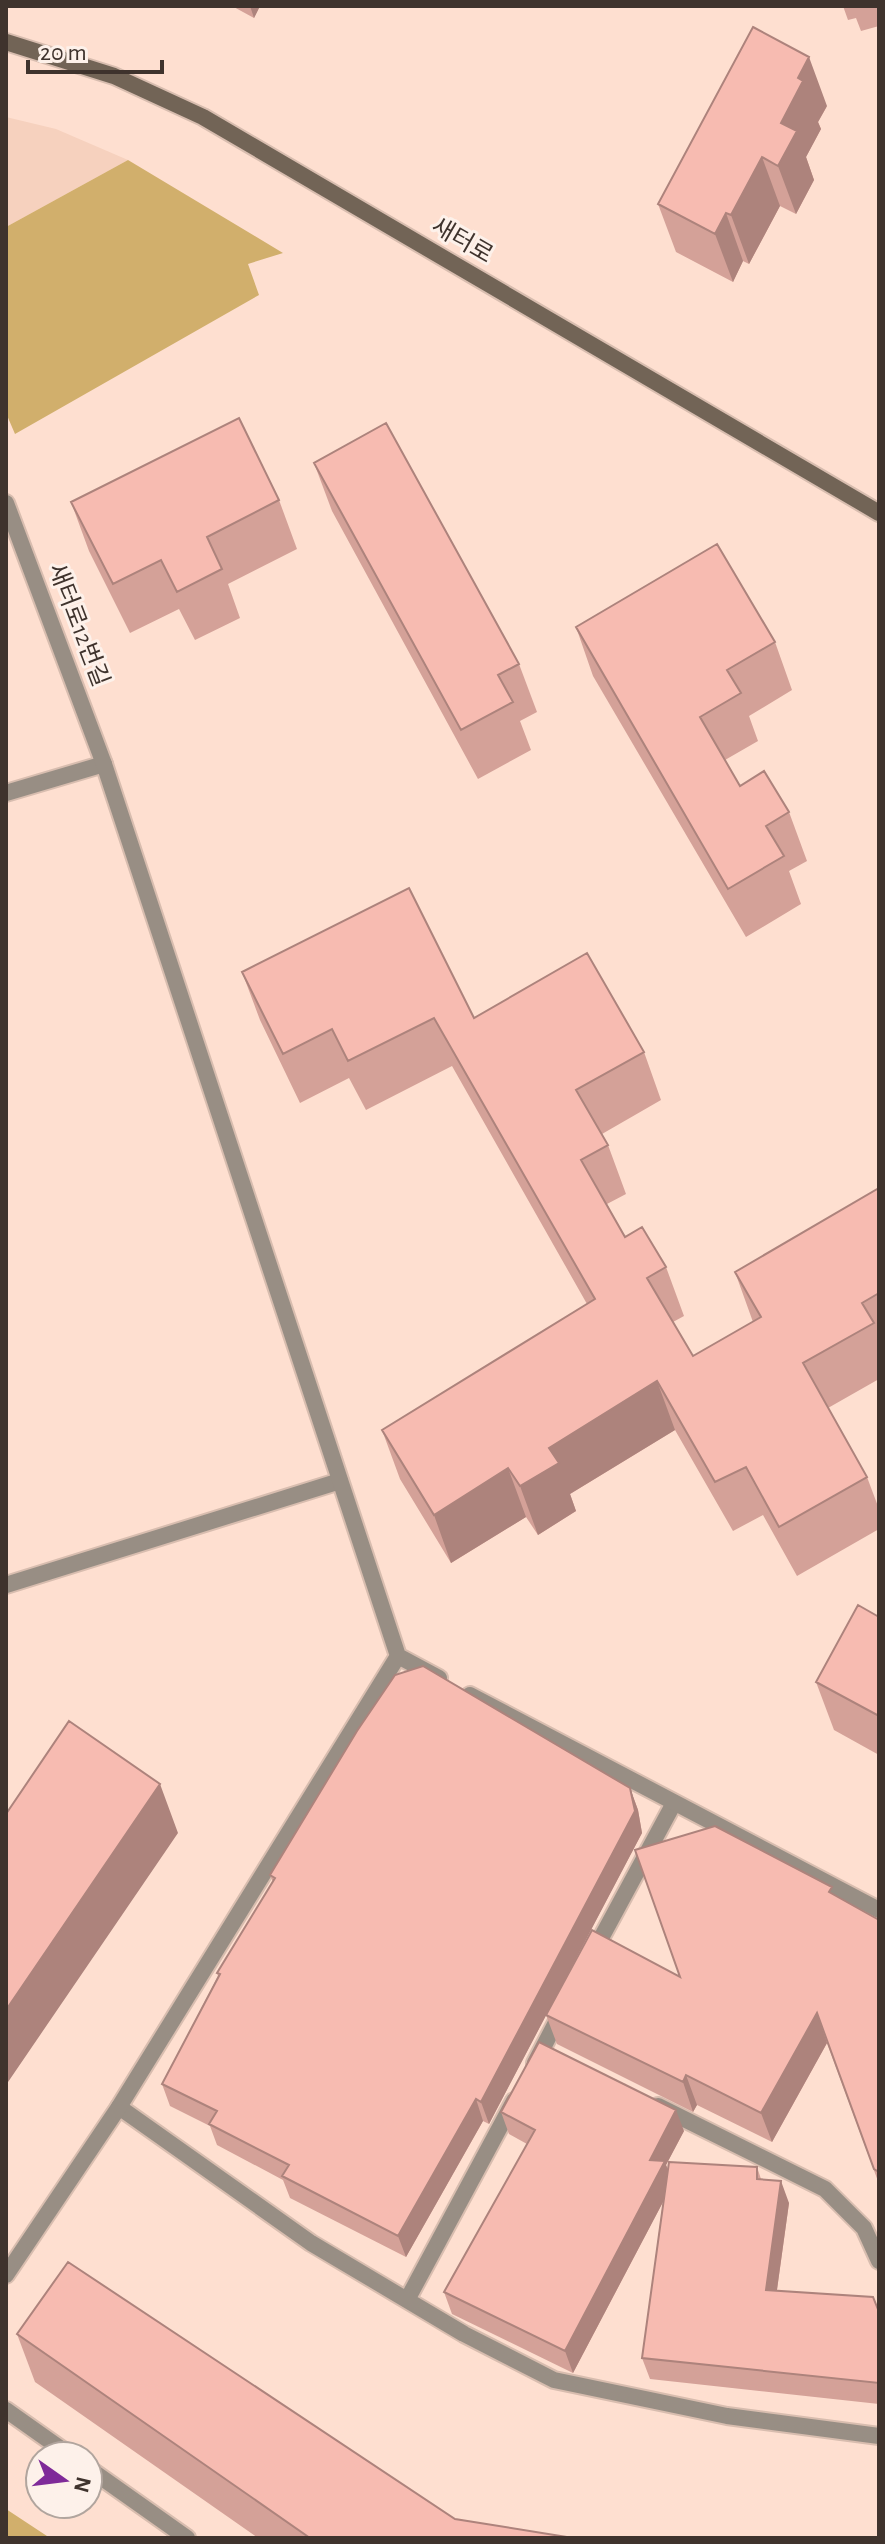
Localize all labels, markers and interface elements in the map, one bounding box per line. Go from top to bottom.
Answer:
scale bar [28,24,162,74]
text: 20 m [40,41,87,65]
street label: 새터로 [427,213,497,268]
street label: 새터로12번길 [44,560,113,690]
north arrow [24,2440,104,2520]
text: N [70,2475,95,2495]

